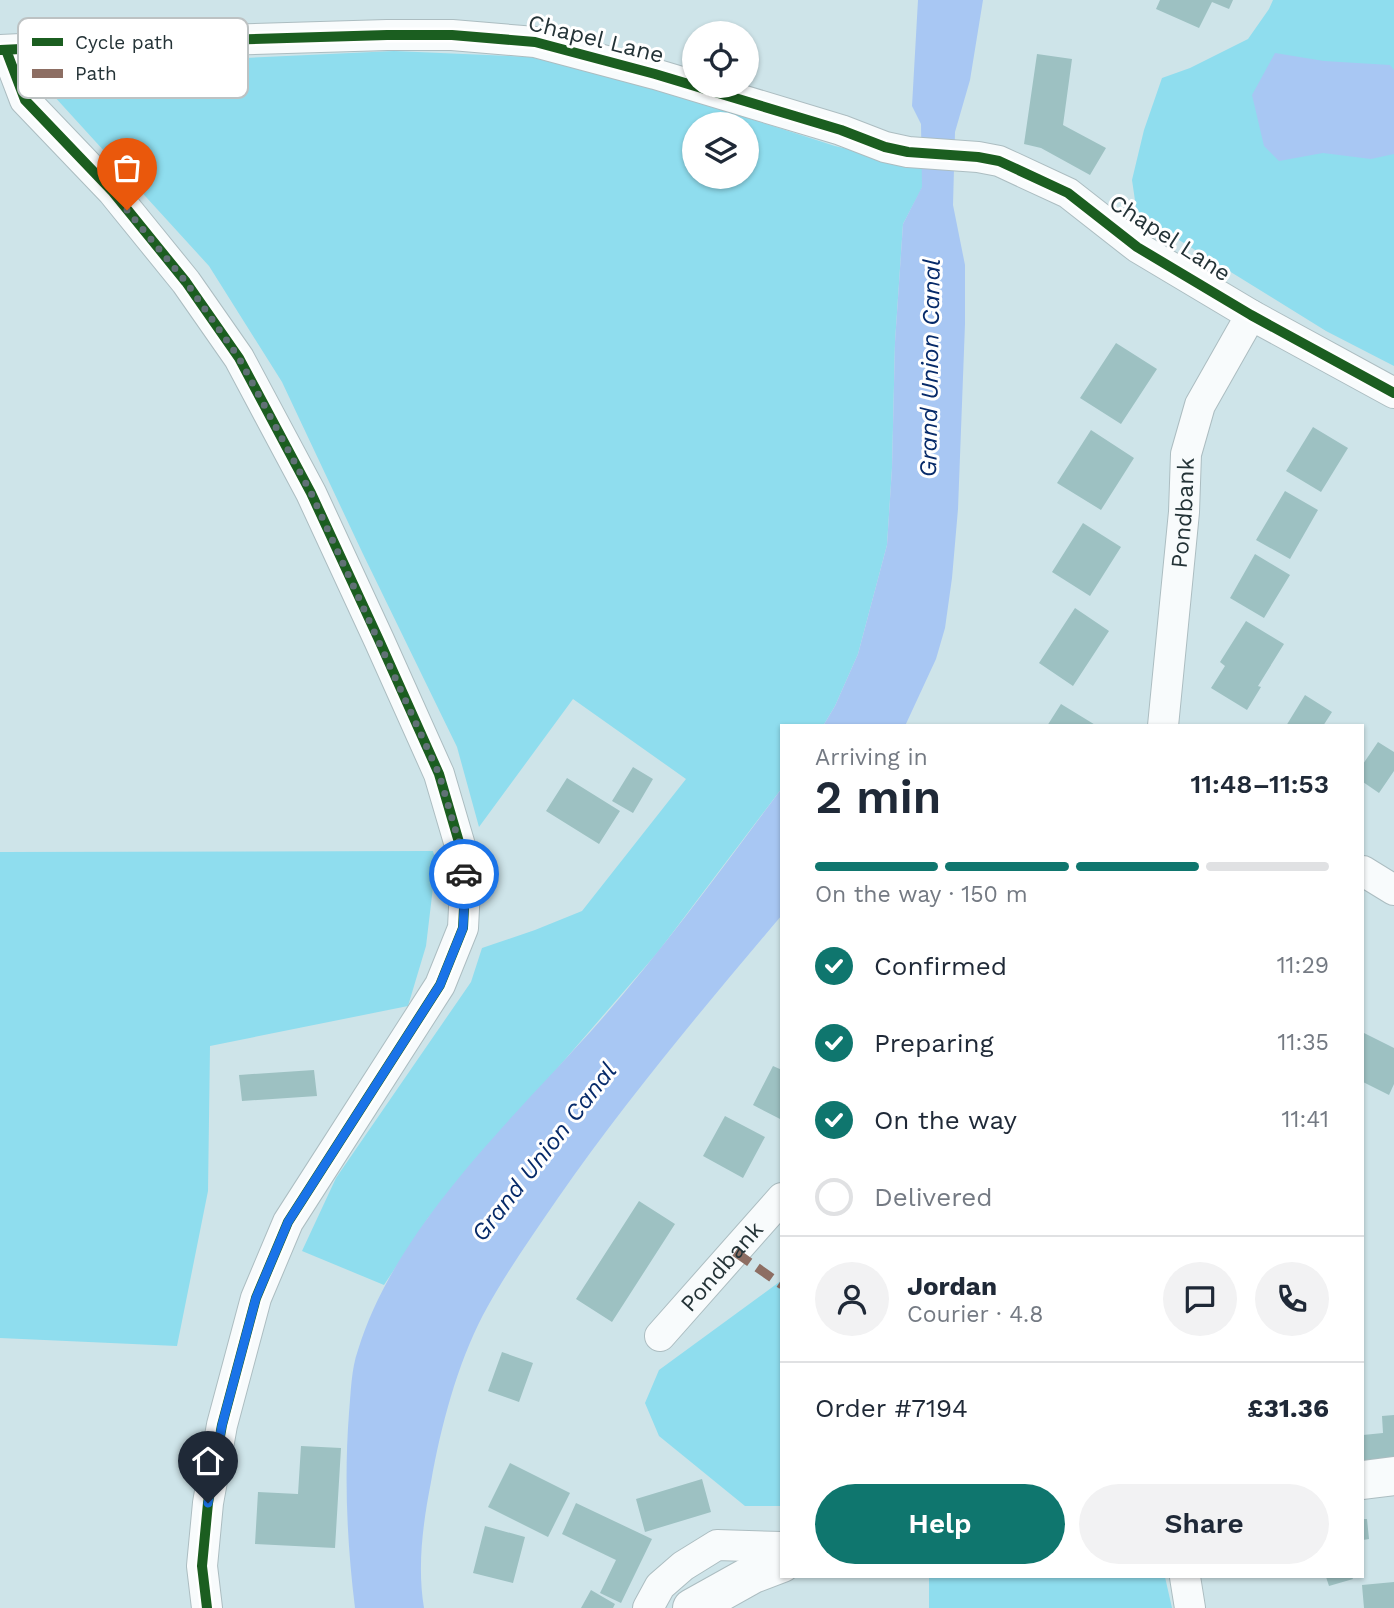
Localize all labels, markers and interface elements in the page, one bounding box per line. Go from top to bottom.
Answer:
street label: Chapel Lane [525,9,667,69]
legend [18,18,248,98]
map controls [682,21,759,189]
button: locate [682,21,759,98]
text: Cycle path [75,31,174,54]
text: Path [75,62,117,85]
button: layers [682,112,759,189]
pin [97,138,157,210]
icon: bag [108,149,146,187]
street label: Chapel Lane [1104,189,1236,287]
water label: Grand Union Canal [914,258,946,478]
street label: Pondbank [1165,457,1199,570]
text: Arriving in [815,744,928,771]
text: 11:48–11:53 [1190,769,1329,799]
text: 2 min [815,770,941,824]
courier [429,839,499,909]
icon: car [445,855,483,893]
text: On the way · 150 m [815,881,1028,908]
icon: check [815,947,853,985]
text: Confirmed [874,951,1007,981]
text: 11:29 [1277,952,1329,979]
icon: check [815,1024,853,1062]
text: Preparing [874,1028,994,1058]
text: 11:35 [1277,1029,1329,1056]
water label: Grand Union Canal [466,1057,622,1247]
icon: check [815,1101,853,1139]
text: On the way [874,1105,1017,1135]
text: 11:41 [1282,1106,1329,1133]
text: Delivered [874,1182,993,1212]
street label: Pondbank [675,1216,768,1317]
button: person [815,1262,889,1336]
button: chat [1163,1262,1237,1336]
button: phone [1255,1262,1329,1336]
text: Jordan [907,1271,997,1301]
text: Courier · 4.8 [907,1301,1043,1328]
text: Order #7194 [815,1393,968,1423]
text: £31.36 [1247,1393,1329,1423]
pin [178,1431,238,1503]
icon: home [189,1442,227,1480]
button: Help [815,1484,1065,1564]
button: Share [1079,1484,1329,1564]

